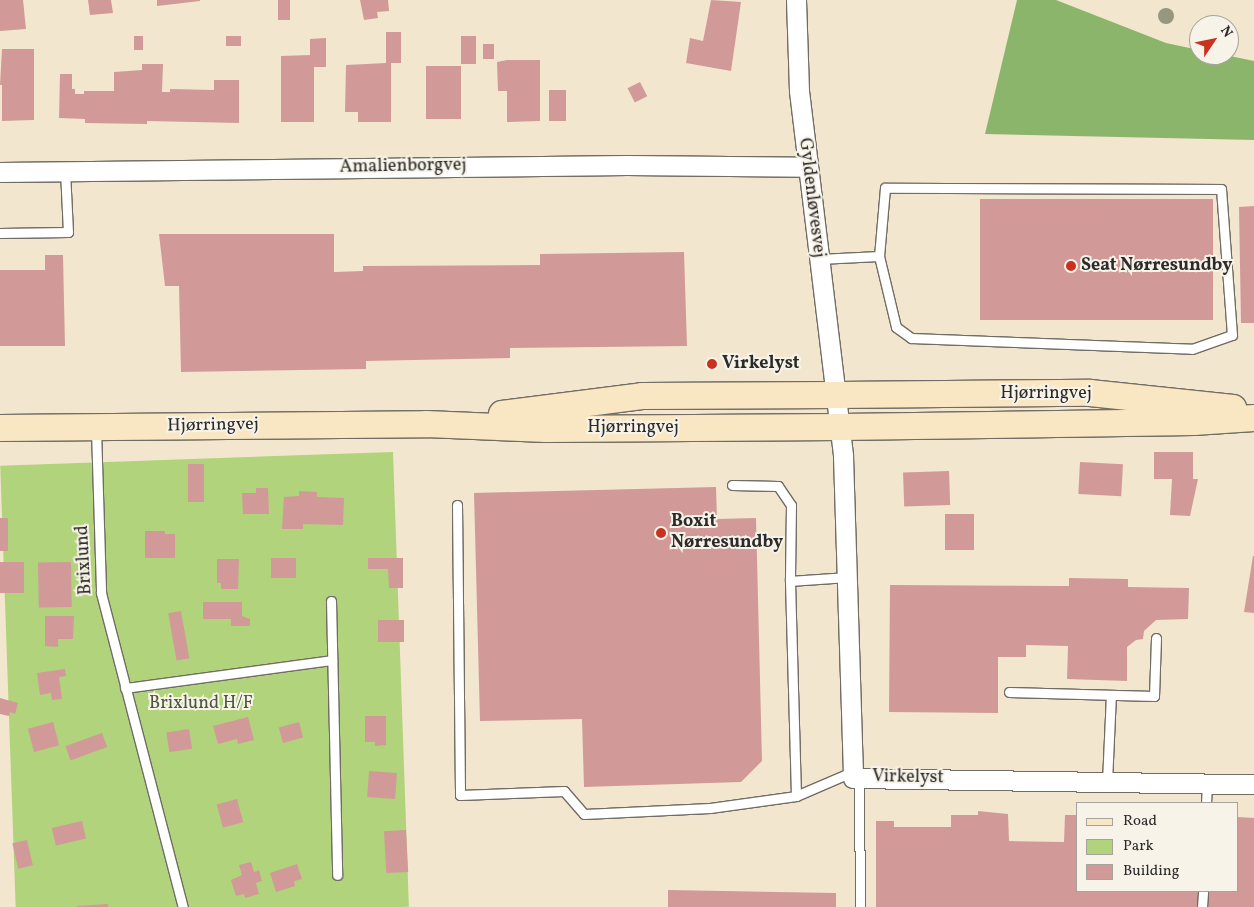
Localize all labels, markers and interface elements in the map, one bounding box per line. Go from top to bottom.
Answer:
north arrow [1189,15,1239,65]
text: N [1215,22,1237,41]
street label: Gyldenløvesvej [793,137,829,259]
street label: Amalienborgvej [339,155,467,179]
place label: Seat Nørresundby [1081,255,1232,277]
marker: Seat Nørresundby [1065,260,1077,272]
place label: Virkelyst [722,353,800,375]
marker: Virkelyst [706,358,718,370]
street label: Hjørringvej [1000,383,1092,405]
street label: Hjørringvej [167,414,259,438]
street label: Hjørringvej [587,417,679,439]
place label: Boxit Nørresundby [671,512,783,554]
street label: Brixlund [72,524,98,596]
marker: Boxit Nørresundby [655,527,667,539]
park label: Brixlund H/F [149,693,253,715]
street label: Virkelyst [872,767,944,789]
legend [1076,802,1239,892]
text: Road [1123,811,1157,832]
text: Park [1123,836,1154,857]
text: Building [1123,861,1179,882]

